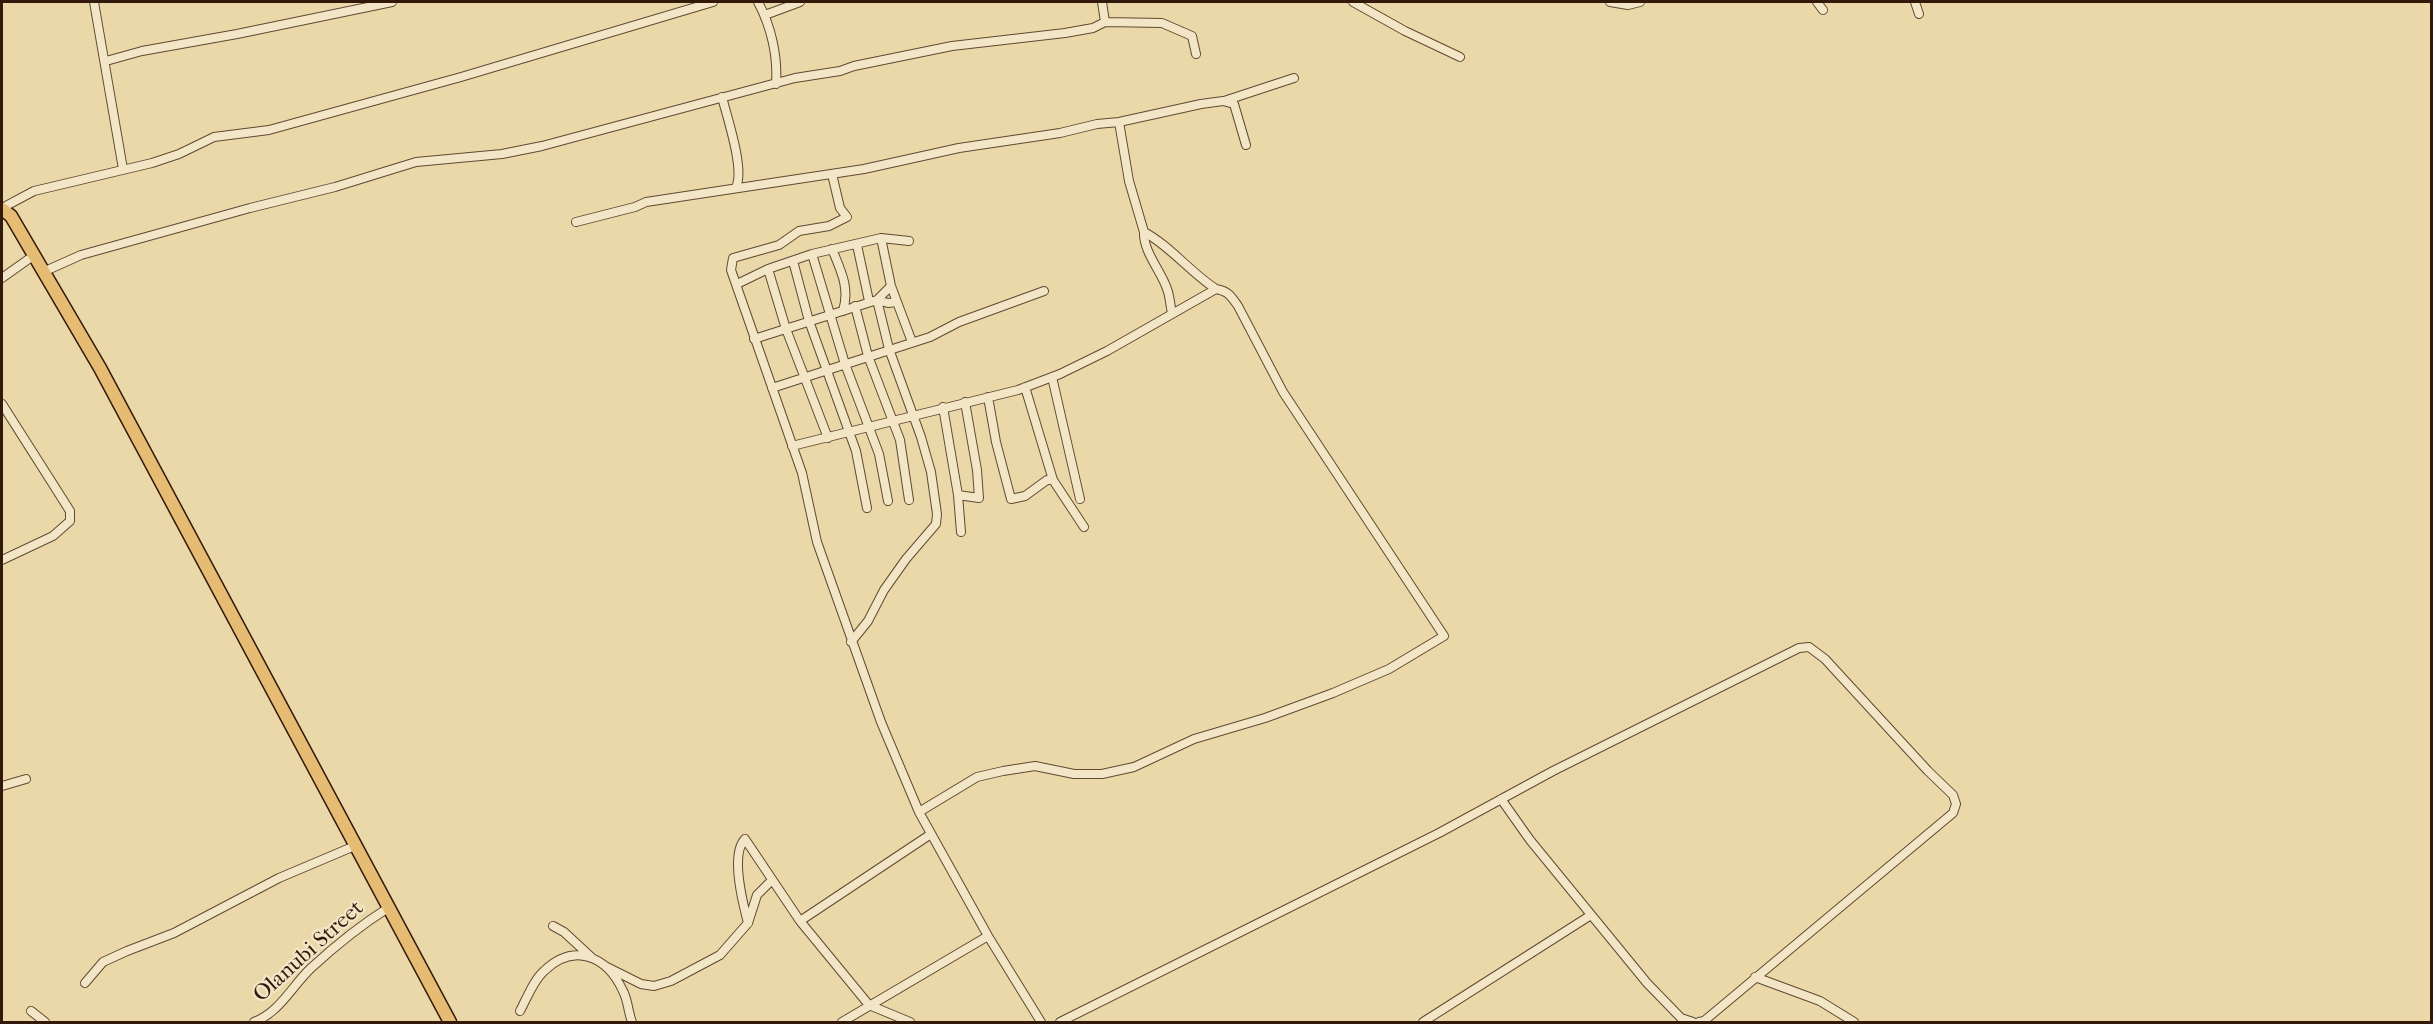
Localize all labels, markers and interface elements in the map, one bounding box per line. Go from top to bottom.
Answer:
street label: Olanubi Street [248,896,370,1008]

